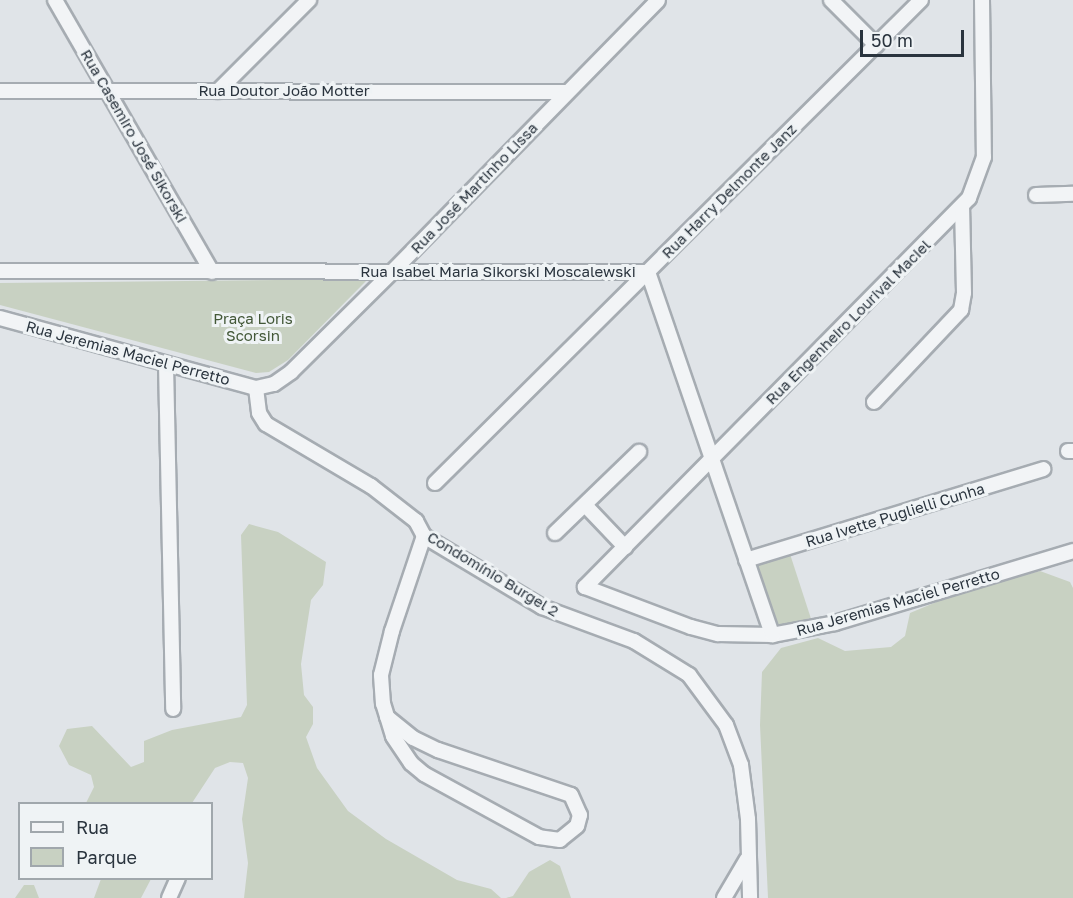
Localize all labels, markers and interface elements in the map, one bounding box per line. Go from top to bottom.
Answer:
scale bar [863,18,966,56]
text: 50 m [871,29,913,51]
street label: Rua Casemiro José Sikorski [77,46,191,226]
street label: Rua Doutor João Motter [198,82,370,100]
street label: Rua José Martinho Lissa [407,119,541,257]
street label: Rua Harry Delmonte Janz [658,120,800,262]
street label: Rua Engenheiro Lourival Maciel [762,236,934,408]
street label: Rua Isabel Maria Sikorski Moscalewski [360,263,636,281]
park label: Praça Loris Scorsin [213,309,293,344]
street label: Rua Jeremias Maciel Perretto [24,317,232,389]
street label: Rua Ivette Puglielli Cunha [803,479,987,551]
street label: Condomínio Burgel 2 [424,528,562,620]
street label: Rua Jeremias Maciel Perretto [794,564,1002,640]
legend [18,802,213,880]
text: Rua [76,816,109,838]
text: Parque [76,846,137,868]

